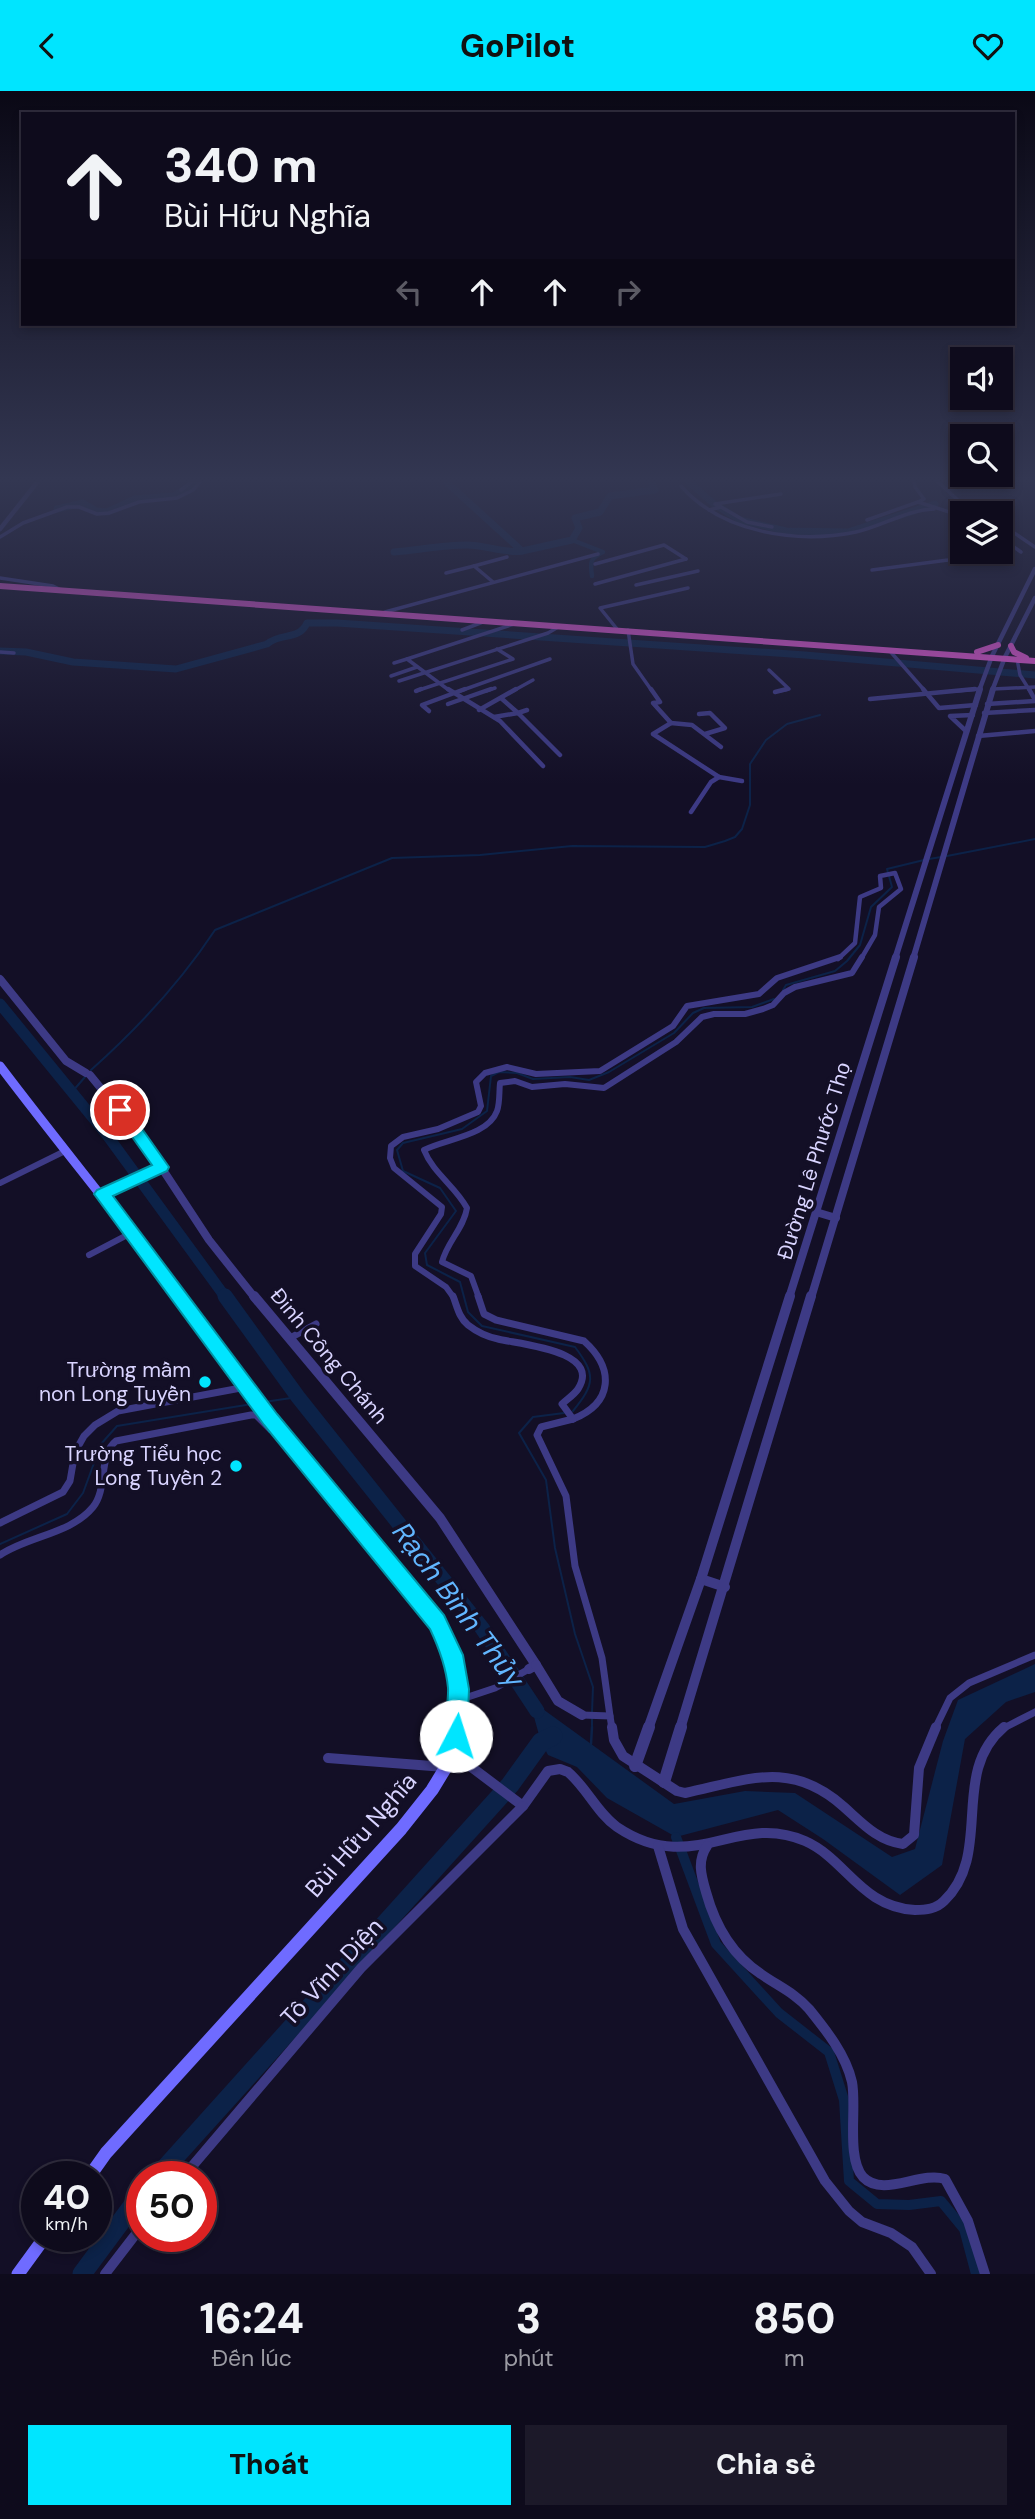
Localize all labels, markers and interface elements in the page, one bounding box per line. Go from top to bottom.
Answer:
text: GoPilot [460,25,575,67]
icon: back [28,27,66,65]
icon: heart [969,27,1007,65]
text: 340 m [164,133,318,197]
icon: ahead [49,140,140,231]
text: Bùi Hữu Nghĩa [164,195,371,237]
icon: left [390,273,428,311]
icon: ahead [463,273,501,311]
icon: ahead [536,273,574,311]
icon: right [609,273,647,311]
map controls [950,347,1013,564]
button: sound [950,347,1013,410]
button: search [950,424,1013,487]
button: layers [950,501,1013,564]
street label: Đường Lê Phước Thọ [771,1059,857,1263]
pin [90,1080,150,1140]
icon: arrive [101,1091,139,1129]
street label: Đinh Công Chánh [264,1282,394,1430]
place label: Trường mầm non Long Tuyền [39,1356,191,1408]
marker: Trường mầm non Long Tuyền [197,1374,213,1390]
place label: Trường Tiểu học Long Tuyền 2 [65,1440,222,1492]
marker: Trường Tiểu học Long Tuyền 2 [228,1458,244,1474]
water label: Rạch Bình Thủy [384,1515,534,1697]
position arrow [419,1699,493,1773]
street label: Bùi Hữu Nghĩa [298,1766,423,1903]
street label: Tô Vĩnh Diện [274,1911,390,2032]
speed limit sign: 50 [126,2161,217,2252]
text: 40 [43,2174,90,2220]
text: km/h [45,2212,88,2236]
text: 16:24 [200,2291,304,2346]
text: 3 [516,2291,541,2346]
text: 850 [753,2291,835,2346]
text: Đến lúc [212,2343,292,2373]
text: phút [504,2343,553,2373]
text: m [784,2343,804,2373]
button: Thoát [28,2425,511,2505]
button: Chia sẻ [525,2425,1007,2505]

